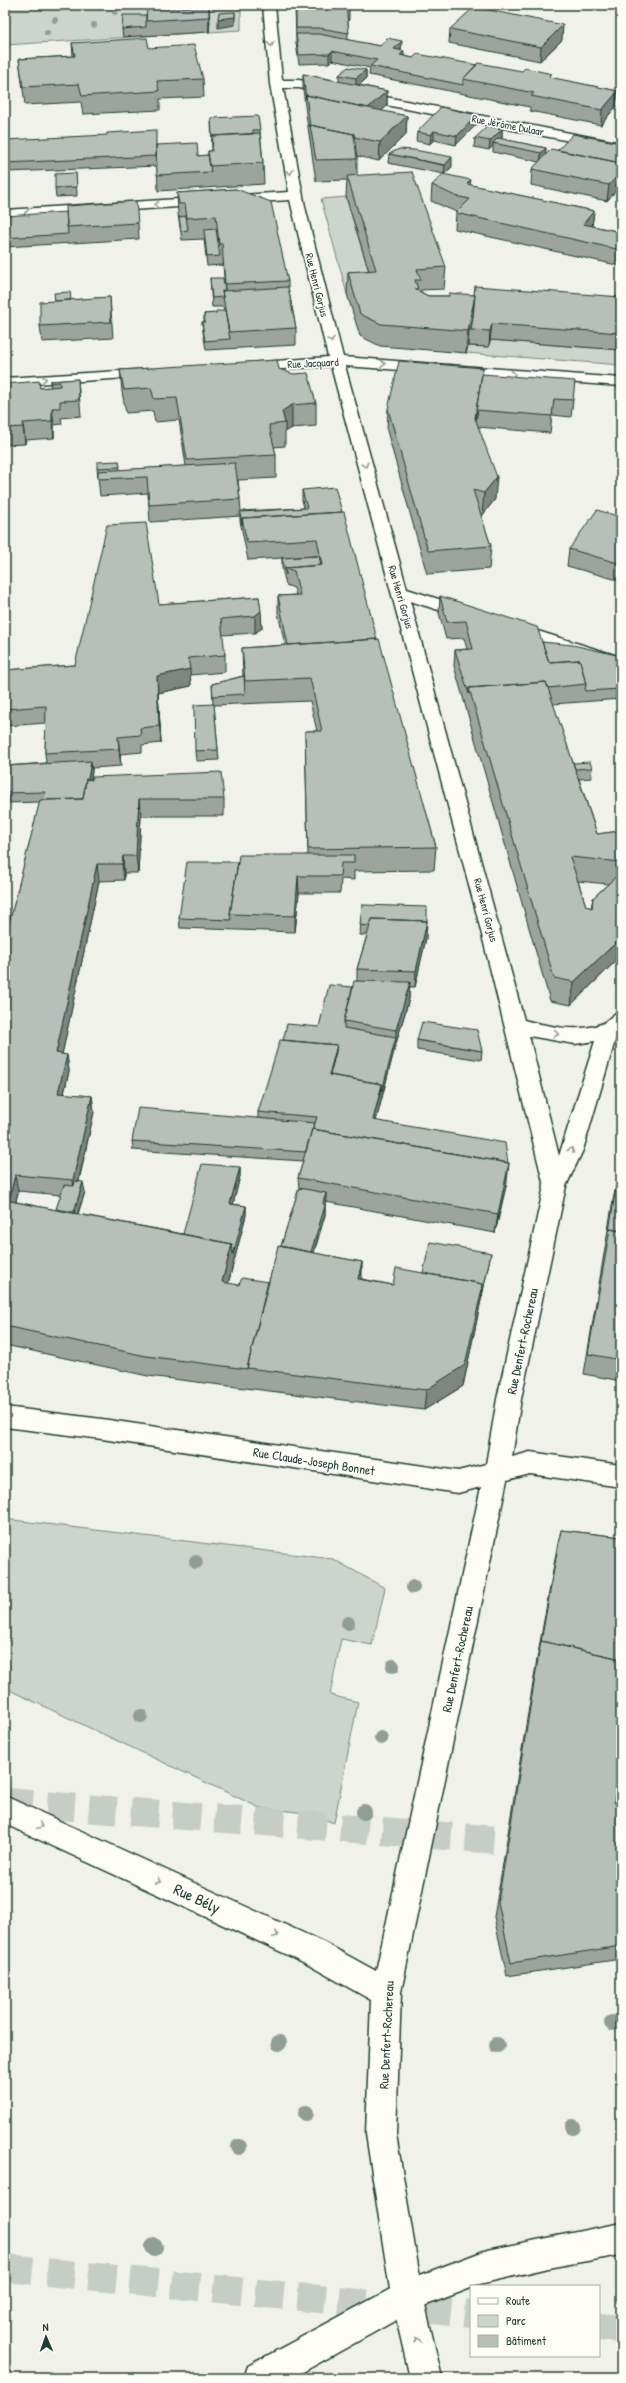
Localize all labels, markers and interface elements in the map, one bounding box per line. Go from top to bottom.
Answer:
one-way arrow [266,41,275,47]
street label: Rue Jérôme Dulaar [471,111,546,139]
one-way arrow [285,169,294,176]
one-way arrow [154,200,160,209]
one-way arrow [24,209,30,217]
street label: Rue Henri Gorjus [302,252,332,318]
one-way arrow [326,336,334,343]
street label: Rue Jacquard [287,355,340,371]
one-way arrow [380,360,386,369]
one-way arrow [510,369,516,378]
one-way arrow [41,375,47,384]
one-way arrow [360,461,369,468]
street label: Rue Henri Gorjus [385,564,417,630]
street label: Rue Henri Gorjus [471,877,501,943]
one-way arrow [553,1029,559,1038]
one-way arrow [567,1147,575,1154]
street label: Rue Denfert-Rochereau [502,1286,542,1396]
street label: Rue Claude-Joseph Bonnet [252,1442,377,1480]
street label: Rue Denfert-Rochereau [437,1604,477,1714]
one-way arrow [36,1821,44,1829]
one-way arrow [154,1876,162,1884]
street label: Rue Bély [170,1878,224,1918]
one-way arrow [272,1930,280,1938]
street label: Rue Denfert-Rochereau [374,1980,398,2090]
legend [470,2285,600,2357]
text: Route [506,2292,530,2309]
text: Parc [506,2312,526,2329]
north arrow [26,2317,66,2357]
text: N [42,2320,49,2334]
text: Bâtiment [506,2332,547,2349]
one-way arrow [414,2337,422,2343]

